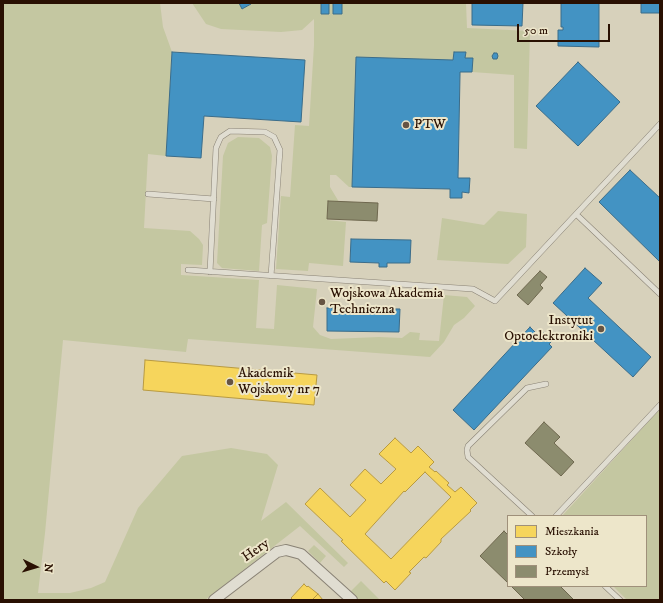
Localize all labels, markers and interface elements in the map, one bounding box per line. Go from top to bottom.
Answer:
scale bar [519,16,612,42]
text: 50 m [524,23,548,38]
place label: PTW [414,117,446,133]
marker: PTW [401,120,411,130]
place label: Wojskowa Akademia Techniczna [330,286,443,318]
marker: Wojskowa Akademia Techniczna [317,297,327,307]
place label: Instytut Optoelektroniki [504,313,593,346]
marker: Instytut Optoelektroniki [596,324,606,334]
place label: Akademik Wojskowy nr 7 [238,366,320,398]
marker: Akademik Wojskowy nr 7 [225,377,235,387]
legend [507,515,647,587]
text: Mieszkania [545,524,599,539]
street label: Hery [239,536,273,566]
text: Szkoły [545,544,577,559]
north arrow [16,547,56,587]
text: N [41,563,55,573]
text: Przemysł [545,564,589,579]

